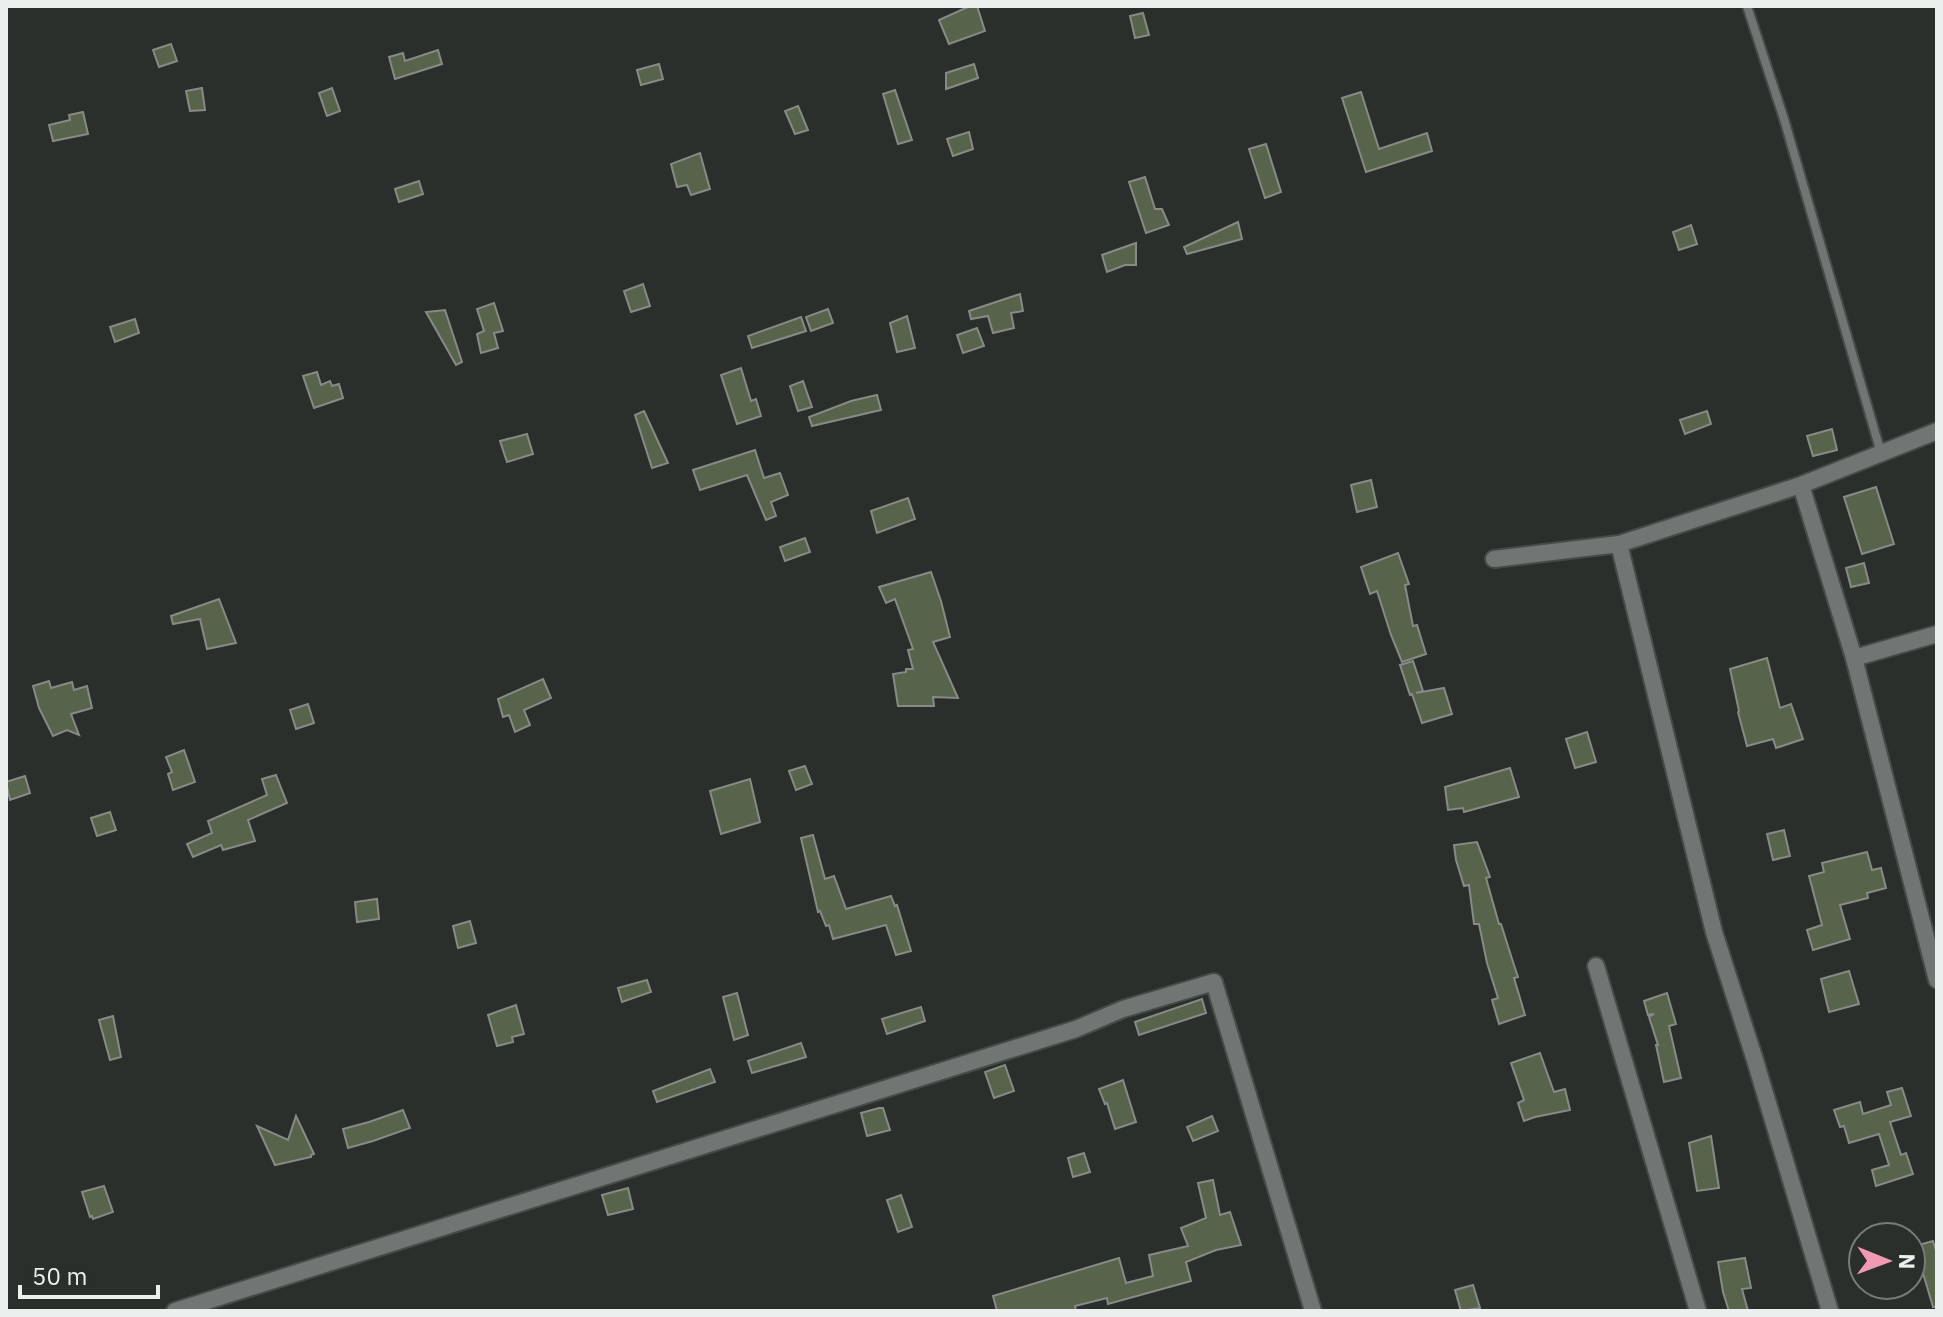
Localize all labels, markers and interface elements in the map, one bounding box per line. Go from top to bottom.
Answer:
north arrow [1847,1221,1927,1301]
scale bar [20,1249,158,1299]
text: N [1893,1253,1922,1270]
text: 50 m [32,1260,87,1292]

